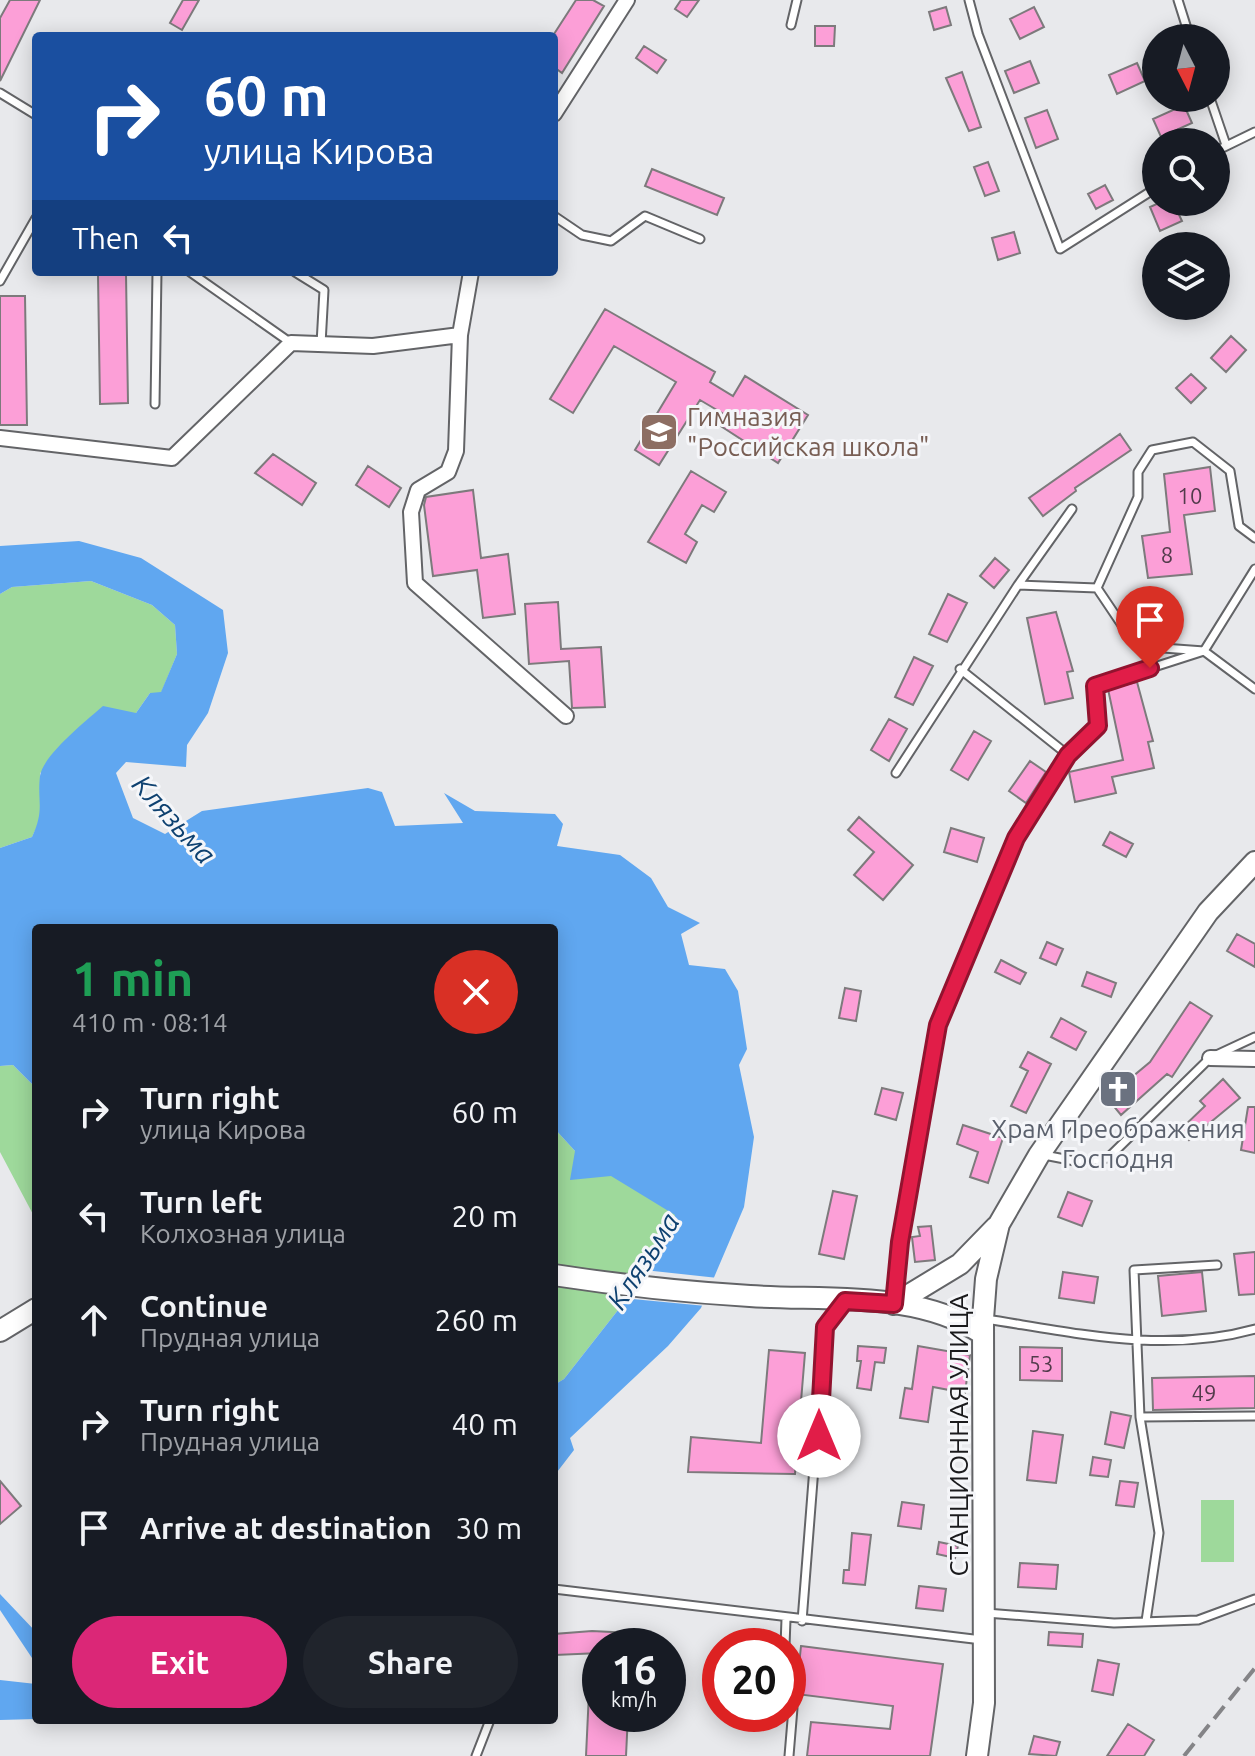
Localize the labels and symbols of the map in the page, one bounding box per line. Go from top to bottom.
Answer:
north arrow [1142,24,1230,112]
place label: Гимназия "Российская школа" [687,402,929,461]
school or university icon: Гимназия "Российская школа" [638,411,680,453]
house number: 10 [1178,483,1202,508]
house number: 8 [1161,542,1173,567]
pin [1116,586,1184,668]
water label: Клязьма [127,768,222,869]
church icon: Храм Преображения Господня [1097,1068,1139,1110]
place label: Храм Преображения Господня [991,1114,1245,1173]
water label: Клязьма [600,1207,685,1315]
street label: СТАНЦИОННАЯ УЛИЦА [944,1293,973,1576]
house number: 53 [1029,1351,1053,1376]
house number: 49 [1192,1380,1216,1405]
position arrow [777,1394,861,1478]
speed limit sign: 20 [702,1628,806,1732]

